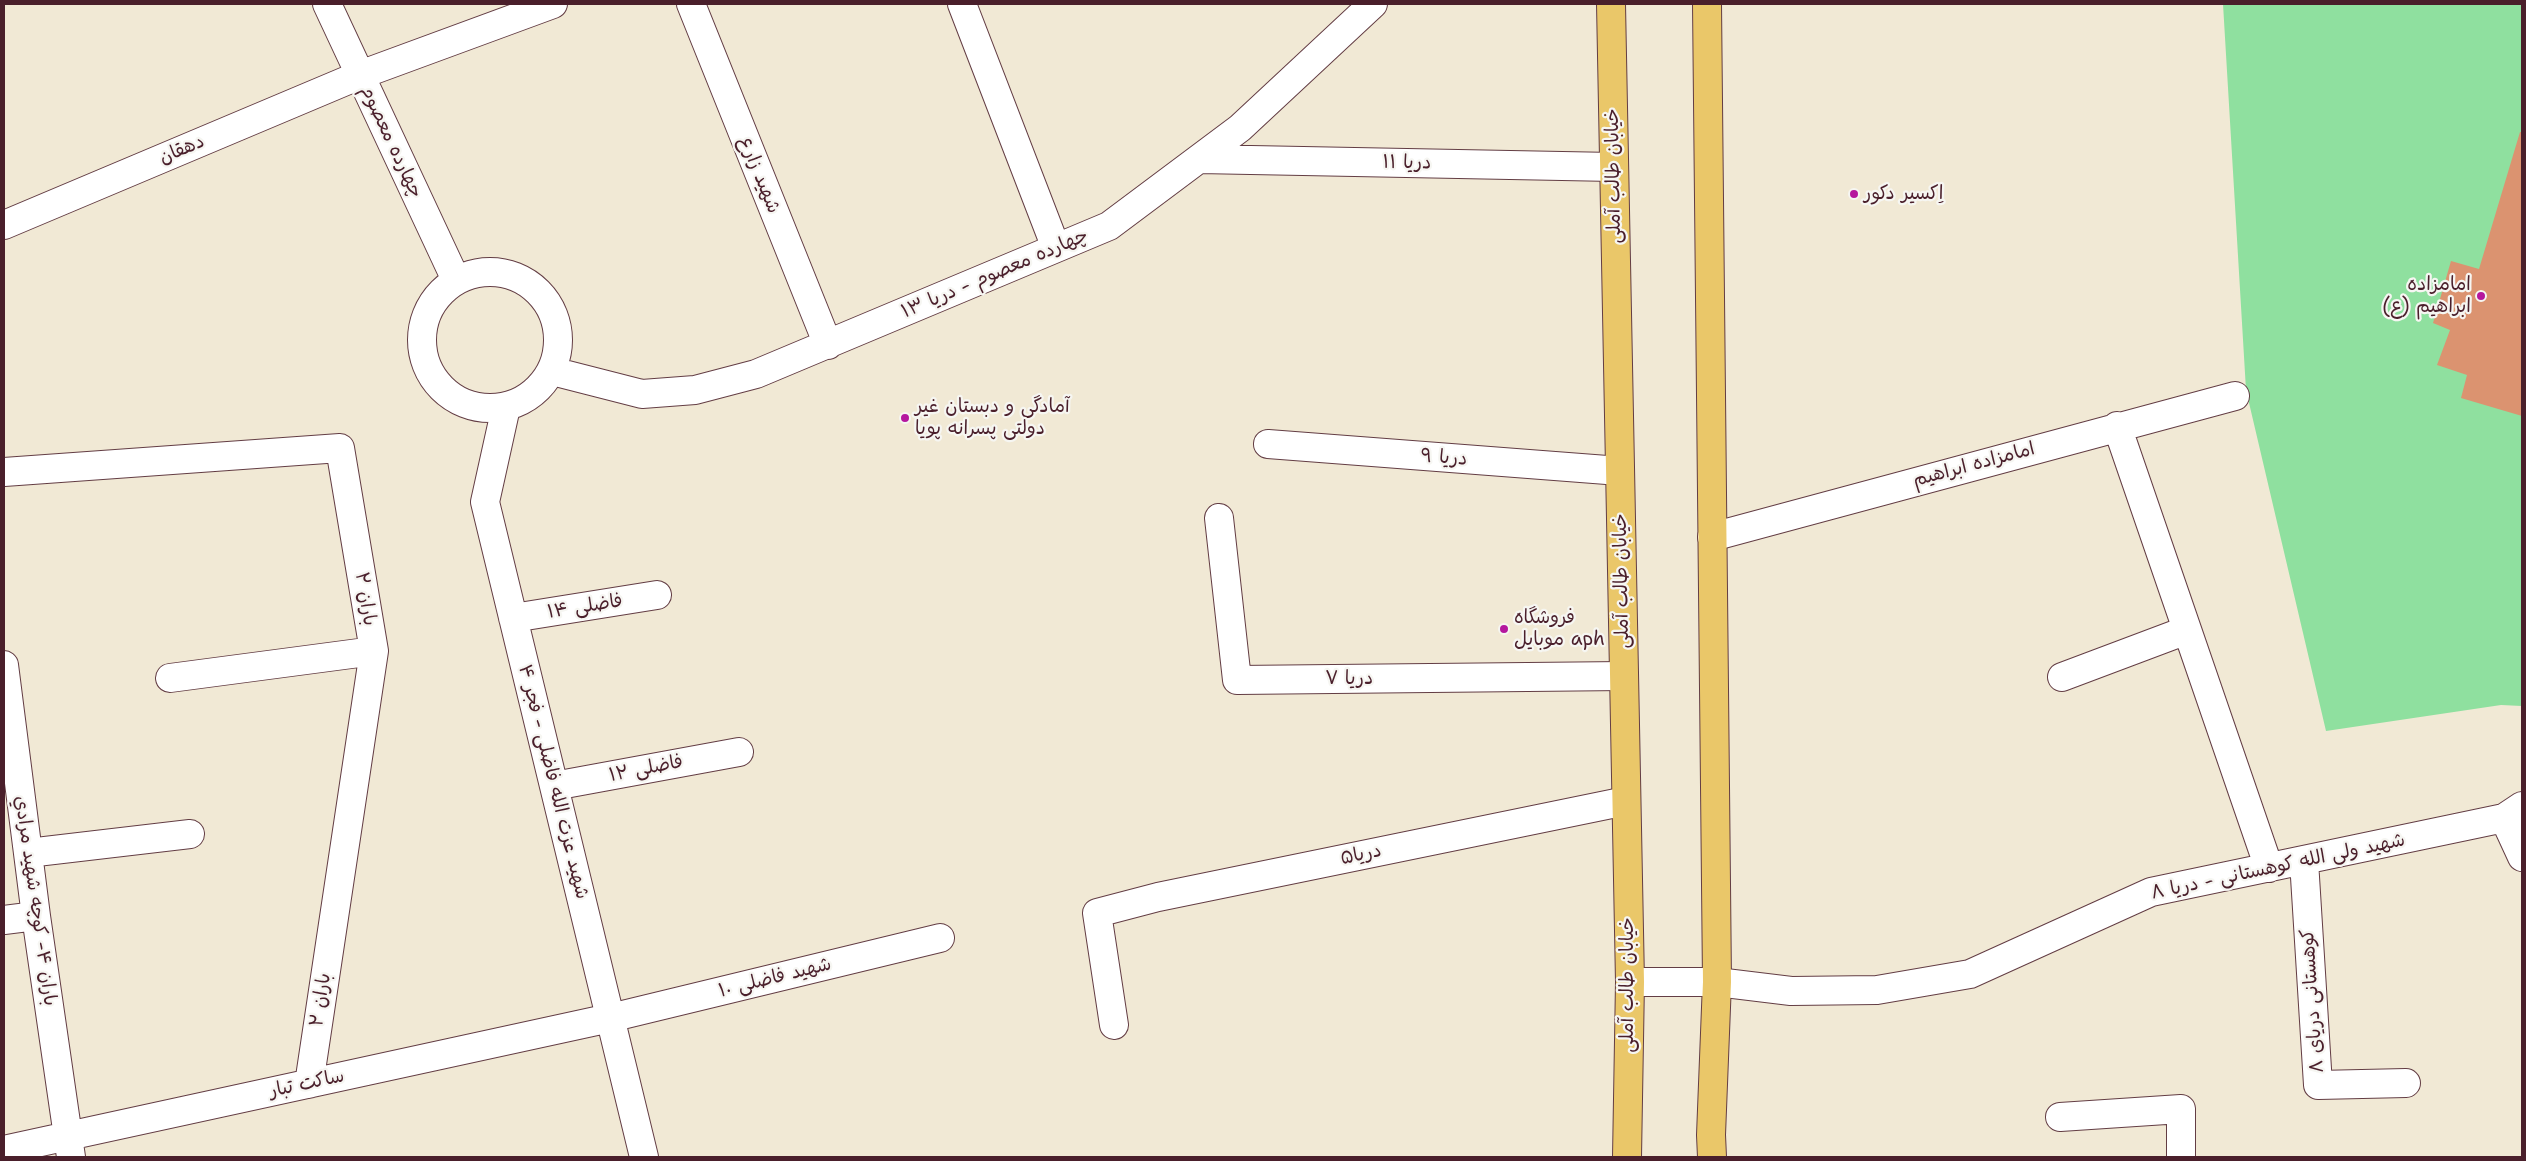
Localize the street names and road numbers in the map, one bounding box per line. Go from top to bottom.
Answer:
street label: چهارده معصوم [355,82,427,202]
street label: خیابان طالب آملی [1601,108,1627,244]
street label: دهقان [156,130,208,170]
street label: شهید زارع [733,133,785,217]
street label: دریا ۱۱ [1383,151,1431,175]
street label: چهارده معصوم - دریا ۱۳ [898,224,1092,324]
street label: امامزاده ابراهیم [1911,438,2037,492]
street label: دریا ۹ [1420,445,1468,471]
street label: خیابان طالب آملی [1609,513,1635,649]
street label: باران ۲ [349,570,381,628]
street label: فاضلی ۱۴ [546,590,624,624]
street label: شهید عزت الله فاضلی - فجر ۴ [513,662,593,902]
street label: دریا ۷ [1325,668,1373,690]
street label: فاضلی ۱۲ [607,751,685,787]
street label: باران ۴- كوچه شهيد مرادي [9,795,61,1007]
street label: شهید ولی الله کوهستانی - دریا ۸ [2149,829,2407,905]
street label: دریا۵ [1338,840,1384,870]
street label: خیابان طالب آملی [1617,917,1639,1053]
street label: کوهستانی دریای ۸ [2297,928,2329,1074]
street label: شهید فاضلی ۱۰ [716,953,834,1003]
street label: باران ۲ [305,971,337,1029]
street label: ساکت تبار [267,1065,347,1103]

